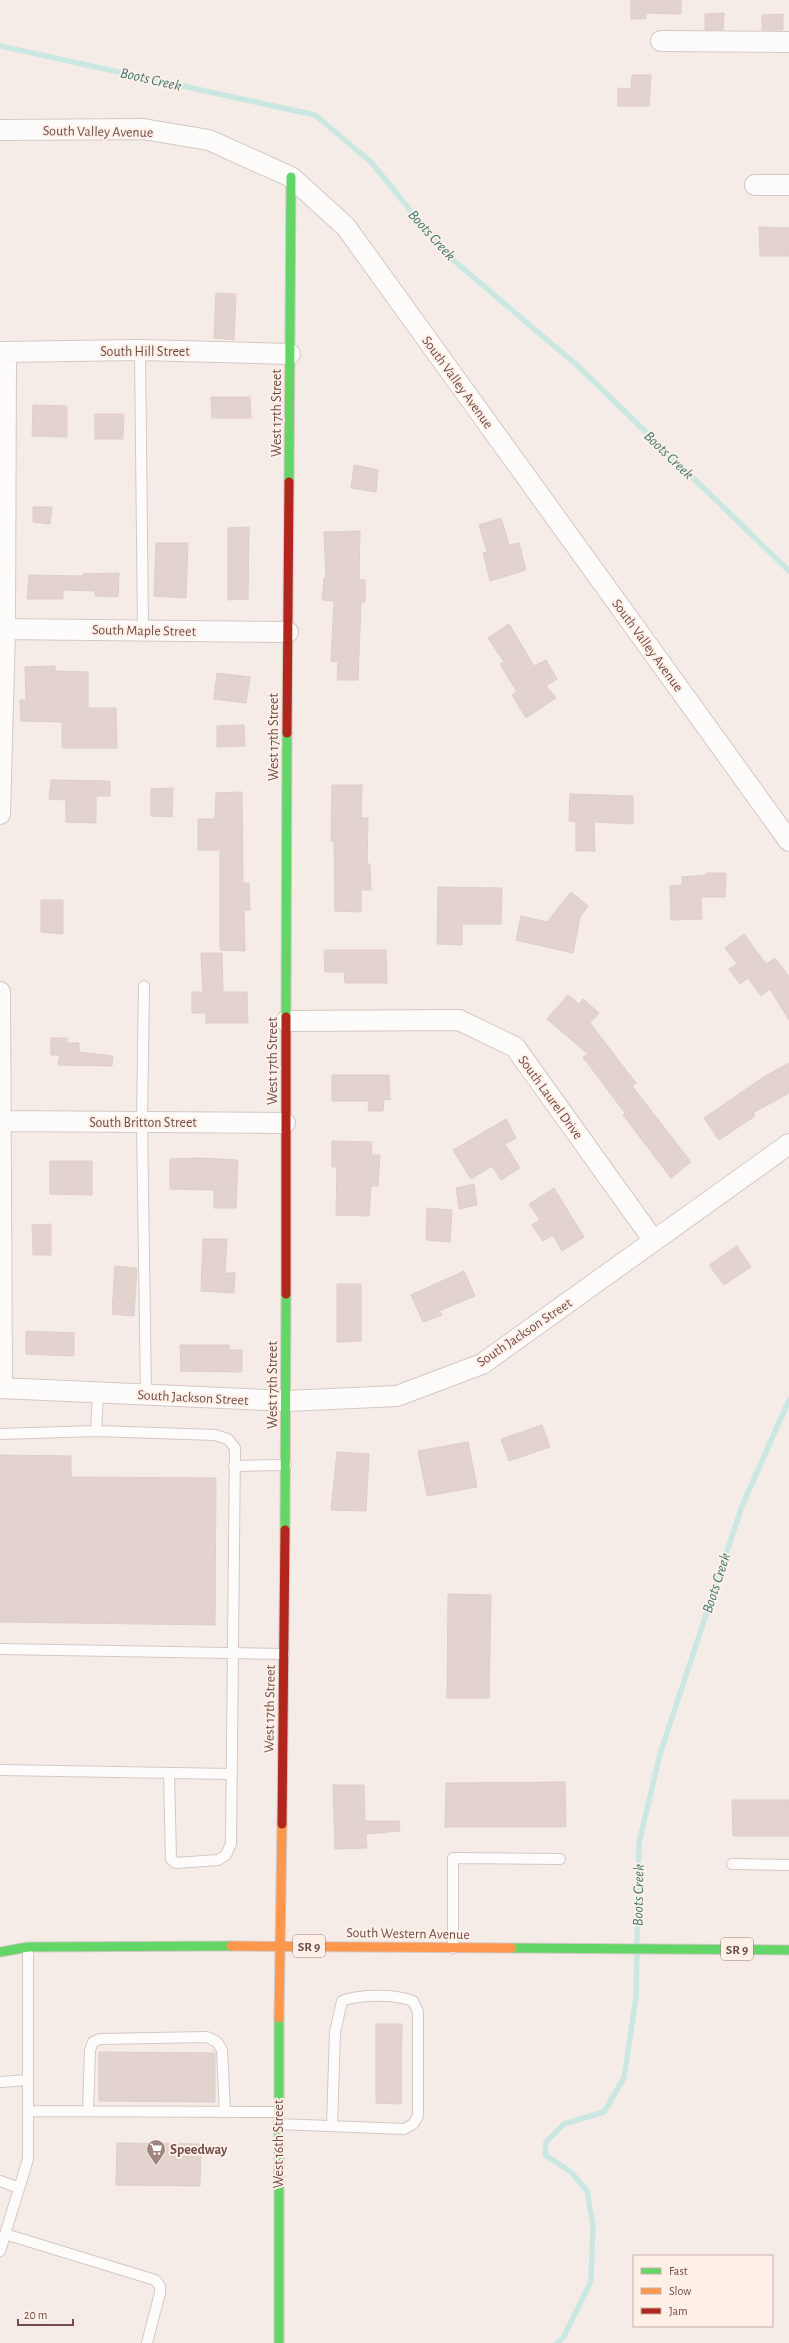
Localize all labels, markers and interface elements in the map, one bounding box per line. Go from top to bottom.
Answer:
water label: Boots Creek [119,65,183,94]
street label: South Valley Avenue [43,124,153,140]
water label: Boots Creek [405,207,458,263]
street label: South Valley Avenue [419,334,495,431]
street label: South Hill Street [100,345,190,359]
street label: West 17th Street [270,368,284,457]
water label: Boots Creek [641,428,696,482]
street label: South Valley Avenue [609,597,685,694]
street label: South Maple Street [92,623,197,639]
street label: West 17th Street [267,692,281,781]
street label: West 17th Street [266,1016,280,1105]
street label: South Laurel Drive [515,1053,585,1142]
street label: South Britton Street [89,1116,197,1130]
street label: South Jackson Street [475,1296,575,1370]
street label: West 17th Street [266,1340,280,1429]
street label: South Jackson Street [137,1388,249,1408]
water label: Boots Creek [700,1551,733,1615]
street label: West 17th Street [262,1664,278,1753]
water label: Boots Creek [630,1864,647,1926]
street label: South Western Avenue [346,1926,470,1942]
road number: SR 9 [293,1935,325,1957]
road number: SR 9 [721,1938,753,1960]
street label: West 16th Street [272,2099,286,2188]
supermarket icon: Speedway [145,2138,167,2166]
place label: Speedway [170,2143,228,2157]
legend [633,2255,773,2327]
text: Fast [669,2265,688,2277]
text: Slow [669,2285,691,2297]
scale bar [18,2301,73,2327]
text: Jam [669,2305,688,2317]
text: 20 m [24,2309,47,2321]

